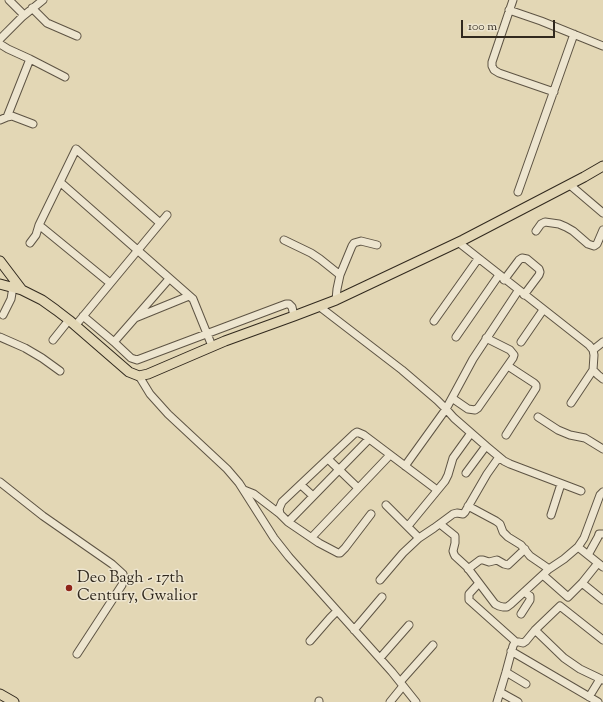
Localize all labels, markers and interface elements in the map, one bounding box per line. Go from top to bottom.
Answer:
scale bar [463,12,557,38]
text: 100 m [468,18,497,36]
place label: Deo Bagh - 17th Century, Gwalior [77,569,198,607]
marker: Deo Bagh - 17th Century, Gwalior [64,583,74,593]

